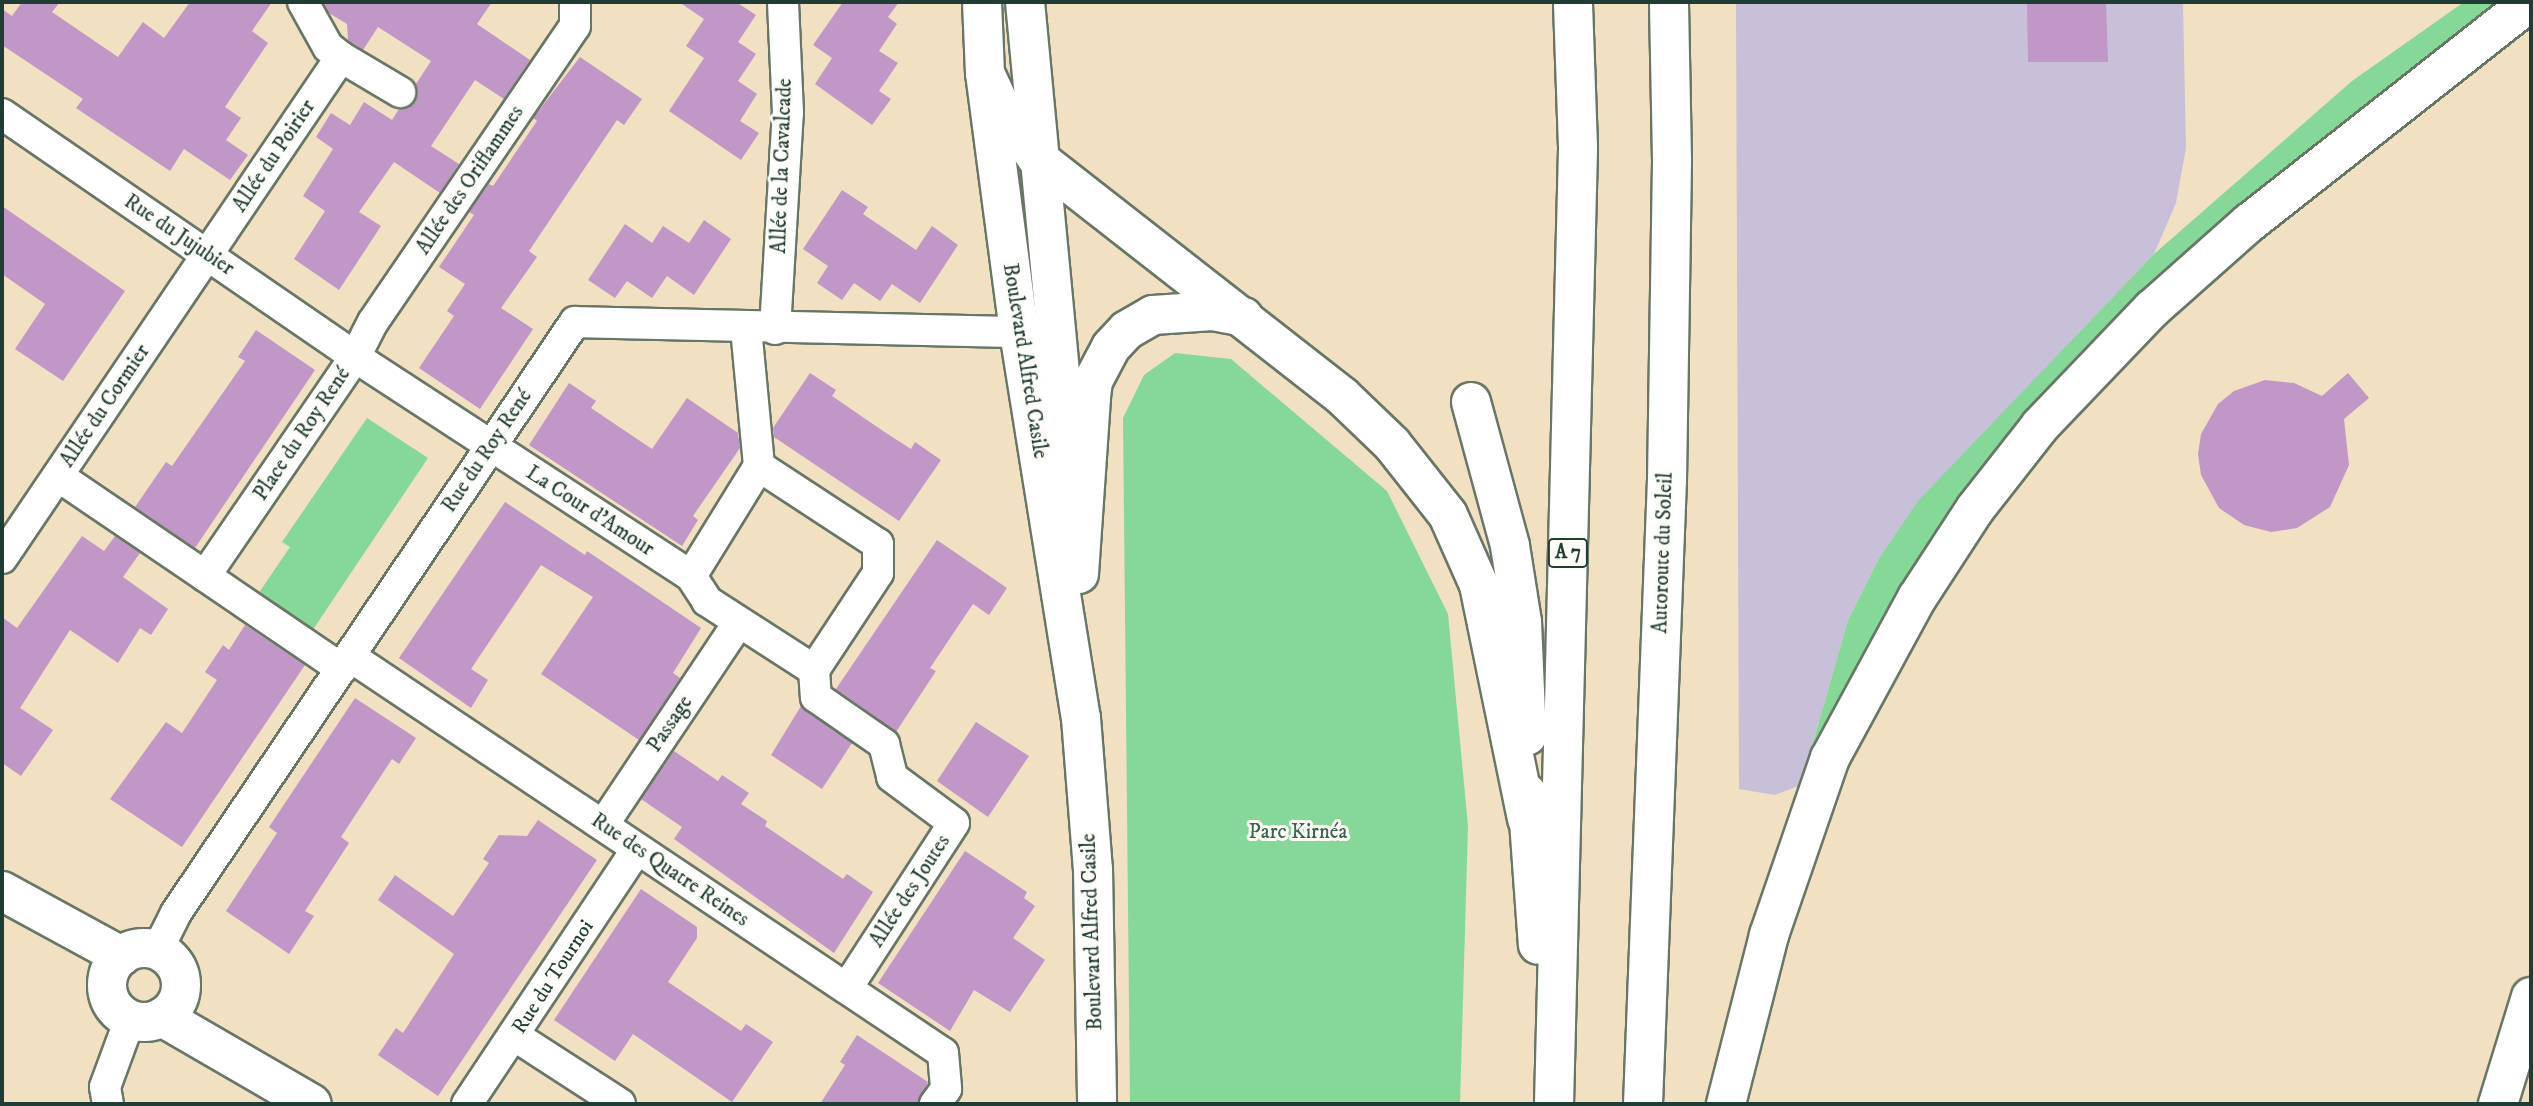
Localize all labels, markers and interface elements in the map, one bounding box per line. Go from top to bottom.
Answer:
street label: Allée de la Cavalcade [766,78,798,254]
street label: Allée du Poirier [227,95,321,217]
street label: Allée des Oriflammes [411,101,529,259]
street label: Rue du Jujubier [119,189,239,281]
street label: Boulevard Alfred Casile [997,261,1053,461]
street label: Allée du Cormier [55,340,155,472]
street label: Place du Roy René [248,363,356,505]
street label: Rue du Roy René [437,385,537,517]
street label: La Cour d'Amour [521,460,659,562]
street label: Autoroute du Soleil [1648,472,1678,634]
road number: A 7 [1547,538,1589,568]
street label: Passage [642,691,698,757]
street label: Rue des Quatre Reines [586,808,754,932]
park label: Parc Kirnéa [1249,819,1347,845]
street label: Allée des Joutes [864,830,956,952]
street label: Boulevard Alfred Casile [1076,833,1108,1031]
street label: Rue du Tournoi [507,915,599,1039]

